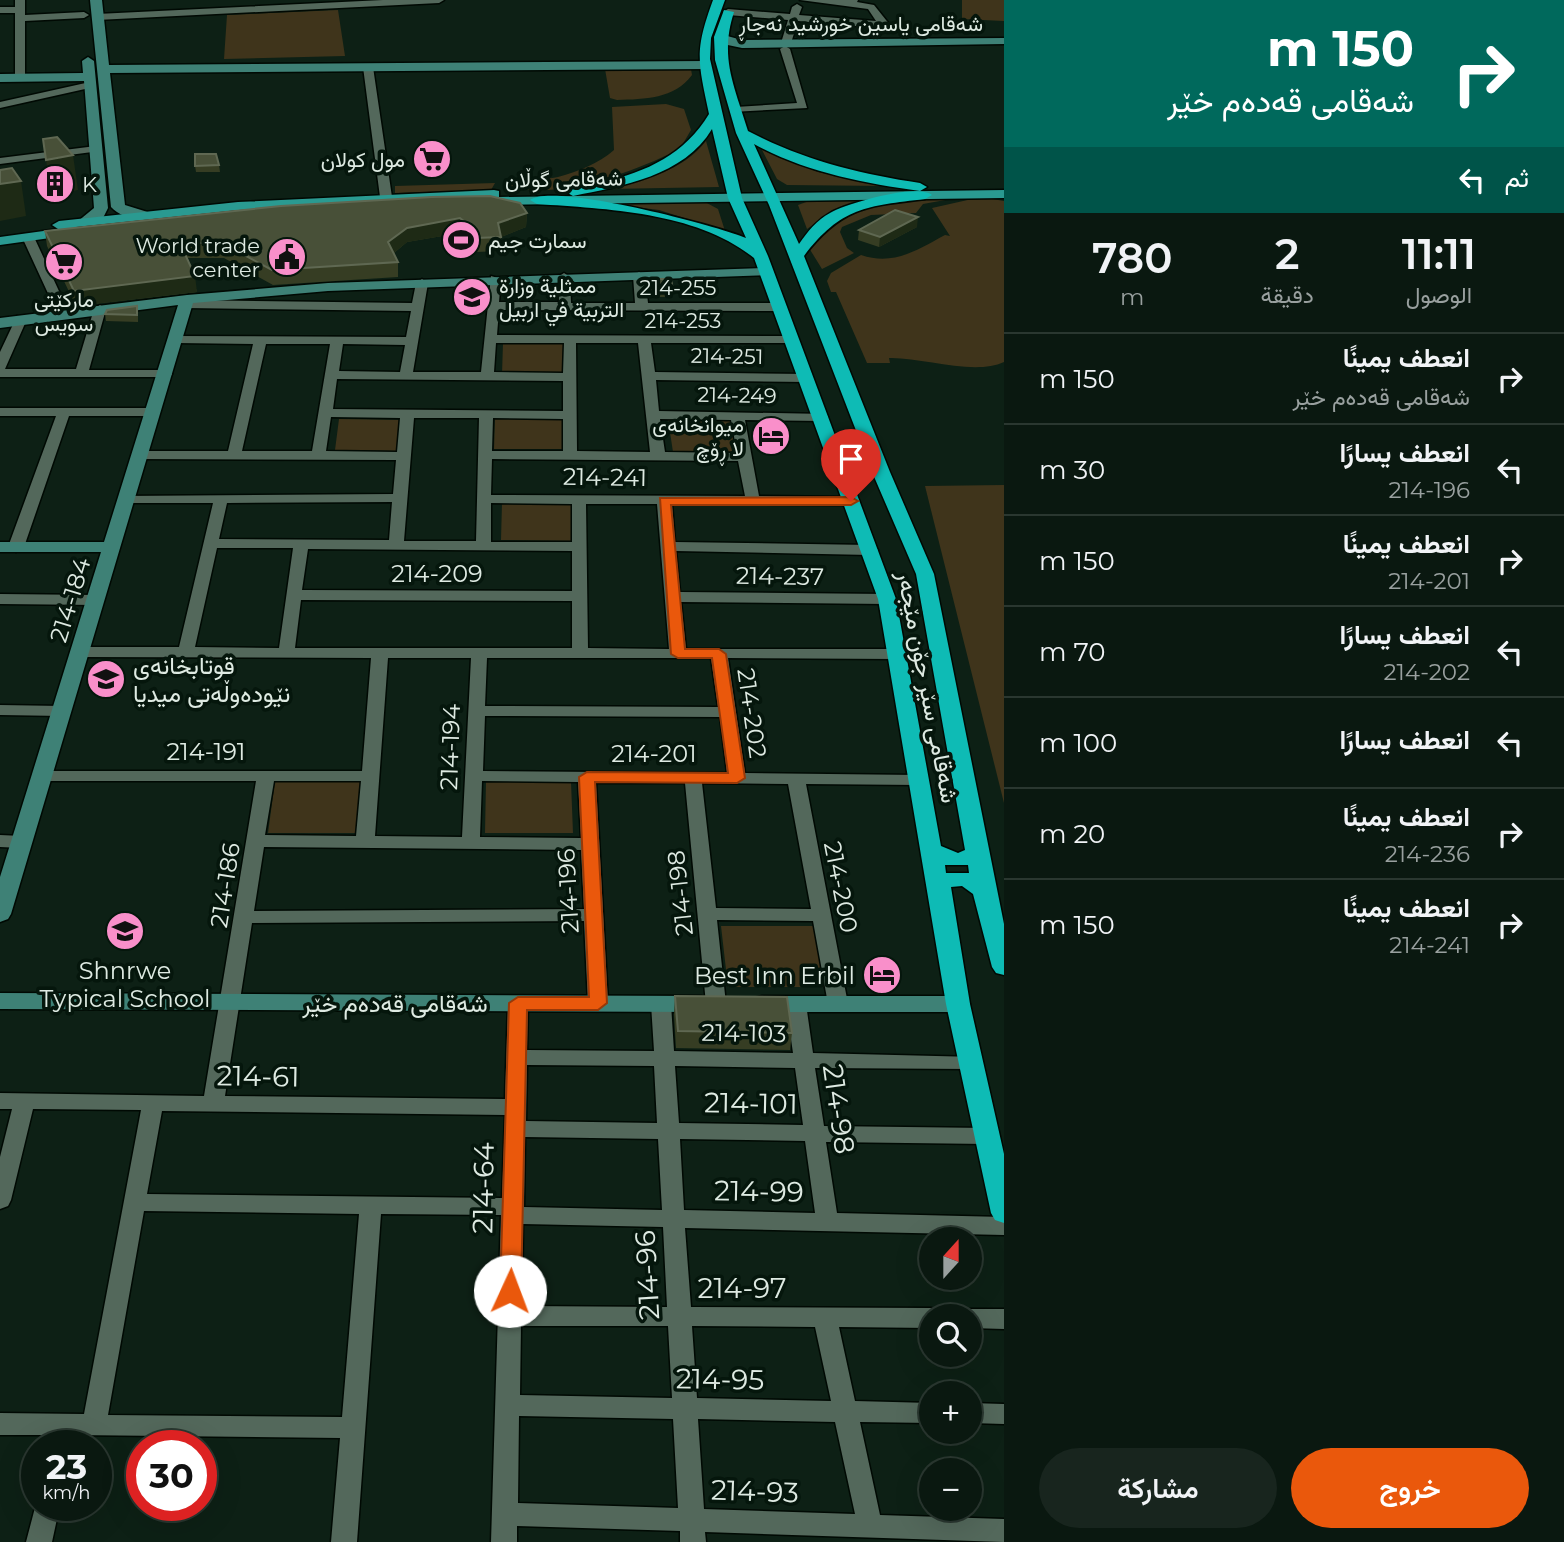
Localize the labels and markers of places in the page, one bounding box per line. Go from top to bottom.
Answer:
supermarket icon: مول كولان [411,138,453,180]
place label: مول كولان [321,147,405,173]
building icon: K [34,163,76,205]
place label: K [82,172,97,197]
sports icon: سمارت جیم [440,219,482,261]
place label: سمارت جیم [488,228,587,255]
place label: World trade center [136,233,260,282]
public building icon: World trade center [266,236,308,278]
supermarket icon: مارکێتی سویس [43,241,85,283]
place label: ممثلية وزارة التربية في اربيل [499,273,624,327]
school or university icon: ممثلية وزارة التربية في اربيل [451,276,493,318]
place label: مارکێتی سویس [34,287,94,337]
place label: میوانخانەی لا ڕۆچ [652,412,744,466]
hotel icon: میوانخانەی لا ڕۆچ [750,415,792,457]
pin [821,429,881,501]
place label: قوتابخانەی نێودەوڵەتی میدیا [133,651,290,709]
school or university icon: قوتابخانەی نێودەوڵەتی میدیا [85,658,127,700]
school or university icon: Shnrwe Typical School [104,910,146,952]
hotel icon: Best Inn Erbil [861,954,903,996]
place label: Shnrwe Typical School [40,956,210,1013]
place label: Best Inn Erbil [694,961,855,990]

